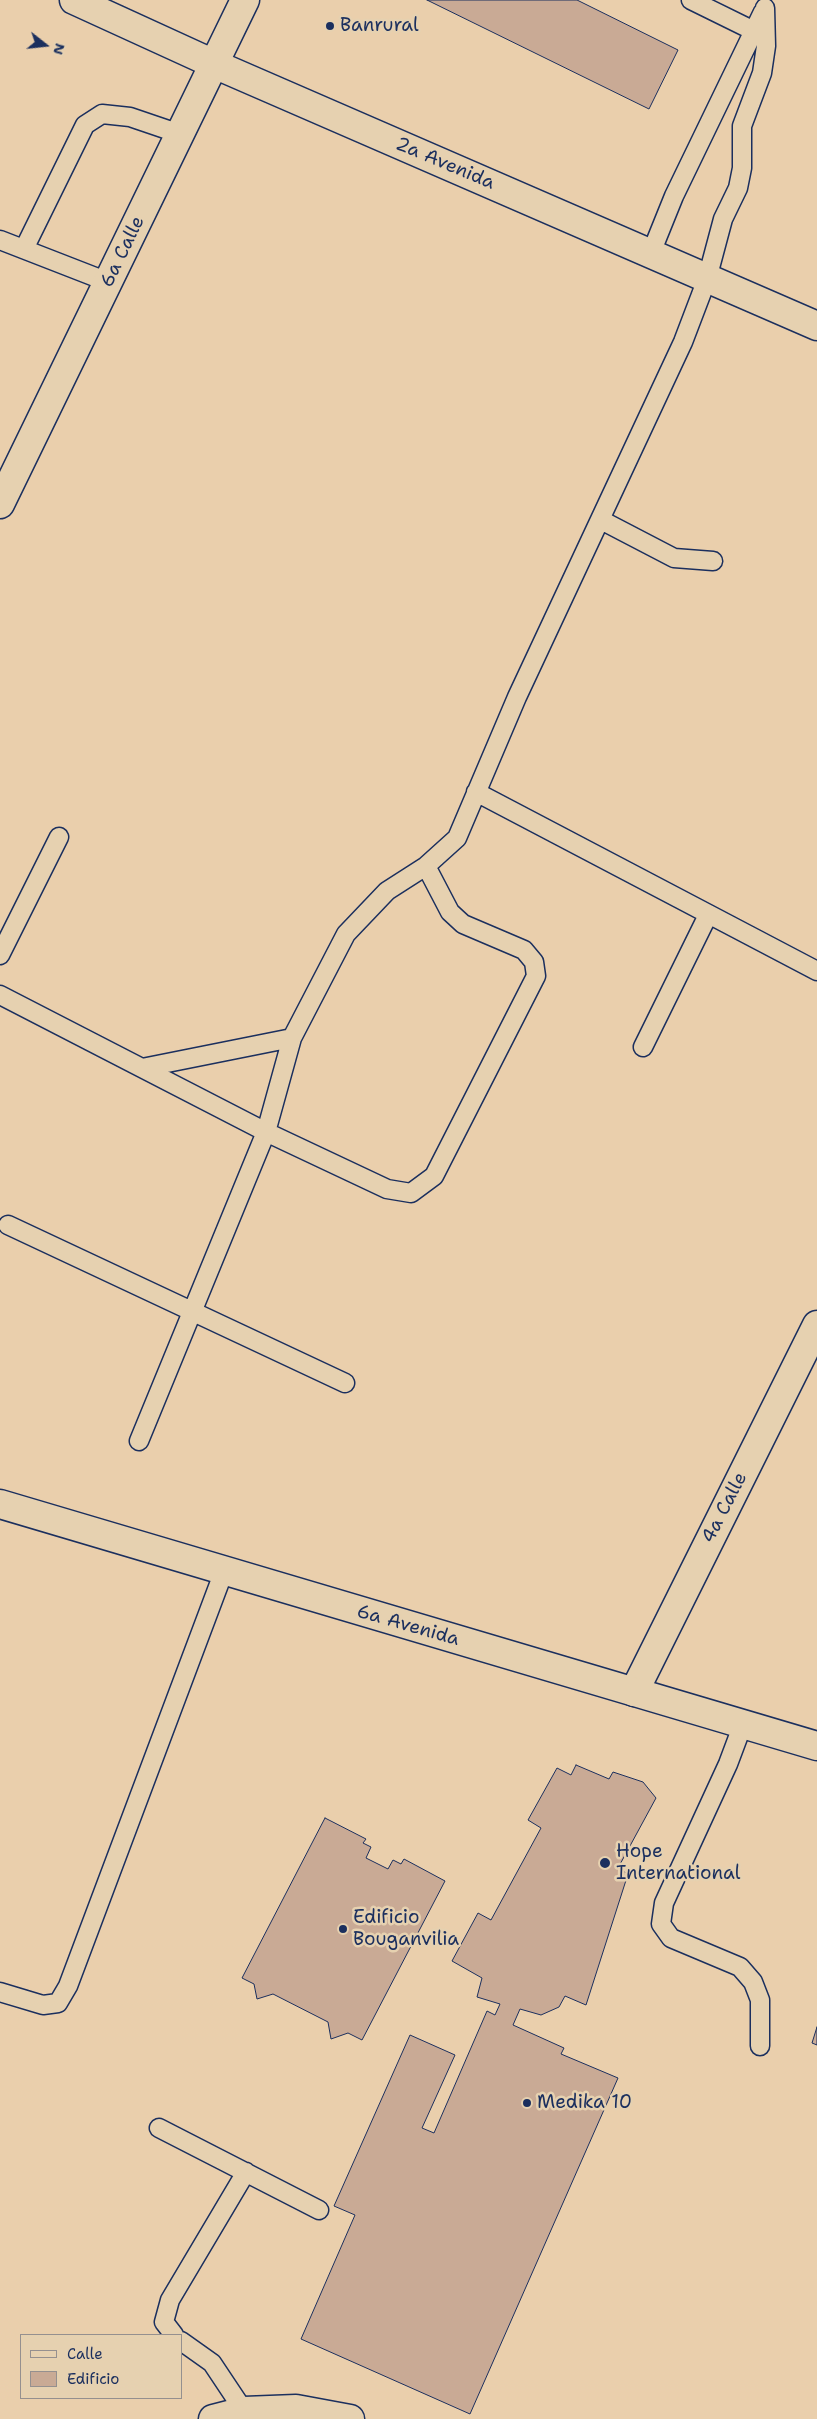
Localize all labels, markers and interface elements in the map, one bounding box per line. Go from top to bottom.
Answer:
place label: Banrural [340,15,419,37]
north arrow [20,20,70,70]
marker: Banrural [324,20,336,32]
text: N [49,41,70,57]
street label: 2a Avenida [392,133,498,195]
street label: 6a Calle [96,213,150,291]
street label: 4a Calle [697,1469,753,1547]
street label: 6a Avenida [354,1600,462,1652]
place label: Hope International [616,1841,741,1885]
marker: Hope International [598,1856,612,1870]
place label: Edificio Bouganvilia [353,1907,459,1951]
marker: Edificio Bouganvilia [337,1923,349,1935]
place label: Medika 10 [537,2092,632,2114]
marker: Medika 10 [521,2097,533,2109]
legend [20,2334,182,2399]
text: Calle [67,2344,103,2364]
text: Edificio [67,2369,119,2389]

